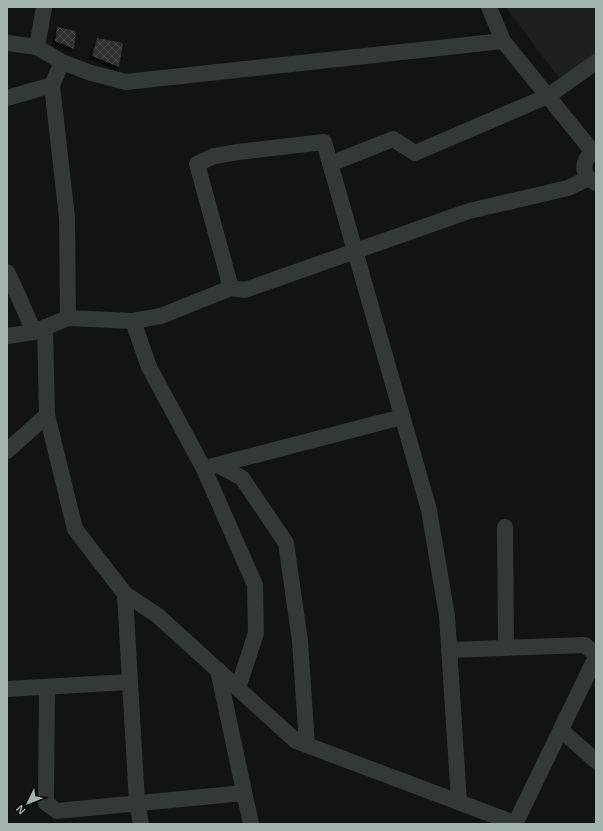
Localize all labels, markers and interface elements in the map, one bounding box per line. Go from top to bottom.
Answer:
north arrow [8,783,48,823]
text: N [14,803,28,817]

